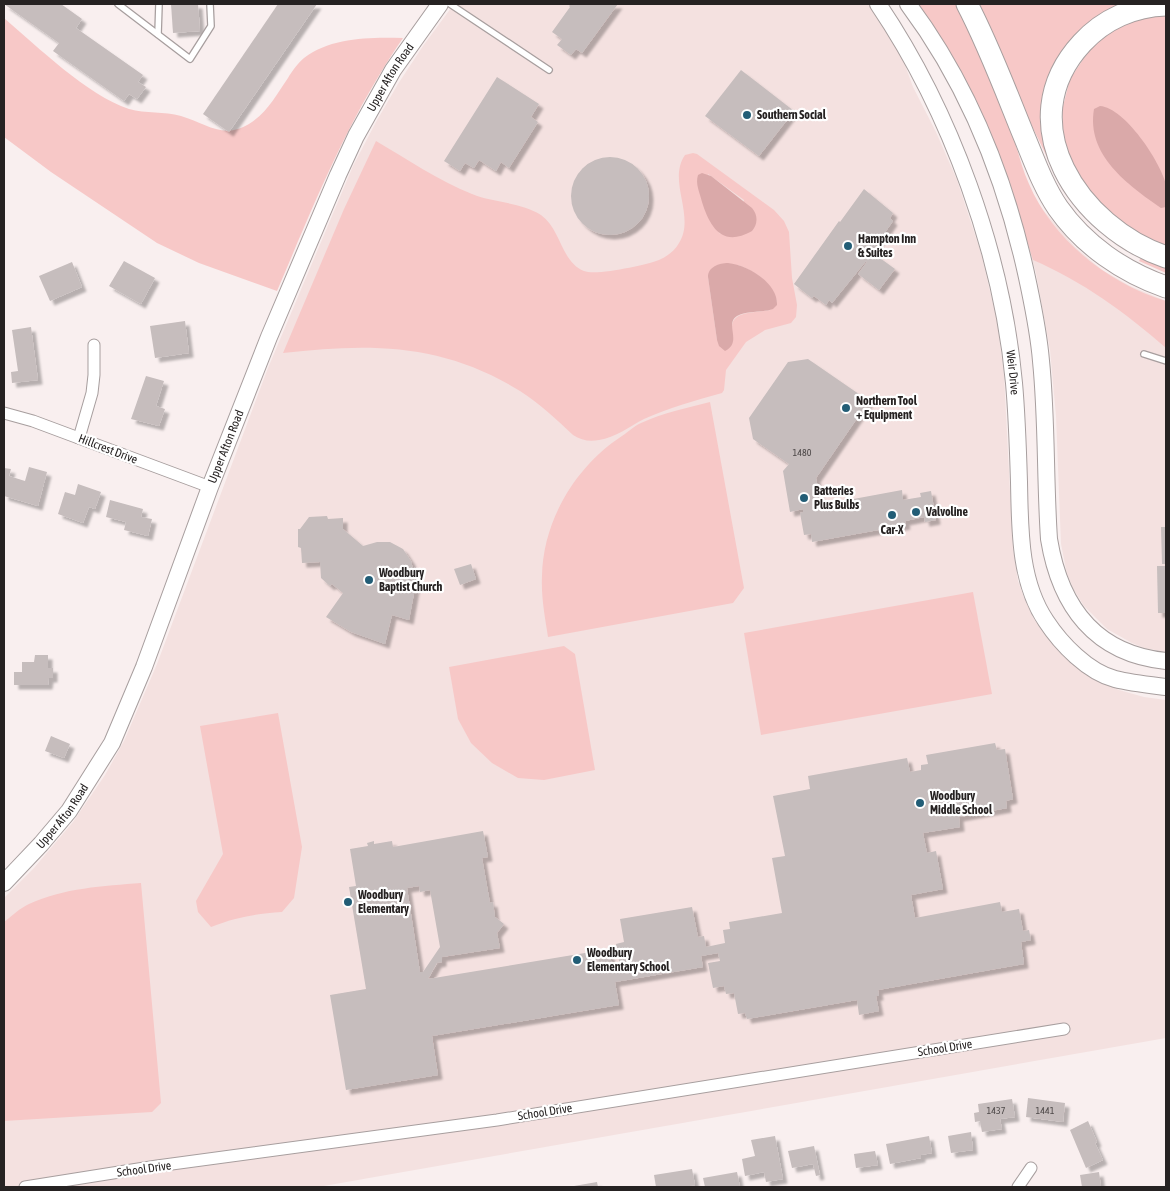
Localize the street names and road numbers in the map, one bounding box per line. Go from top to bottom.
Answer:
street label: Upper Afton Road [364,40,417,114]
street label: Weir Drive [1003,349,1022,395]
street label: Upper Afton Road [205,408,247,485]
street label: Hillcrest Drive [77,431,139,467]
street label: Upper Afton Road [33,781,91,851]
street label: School Drive [917,1037,973,1059]
street label: School Drive [517,1101,573,1123]
street label: School Drive [116,1158,172,1180]

